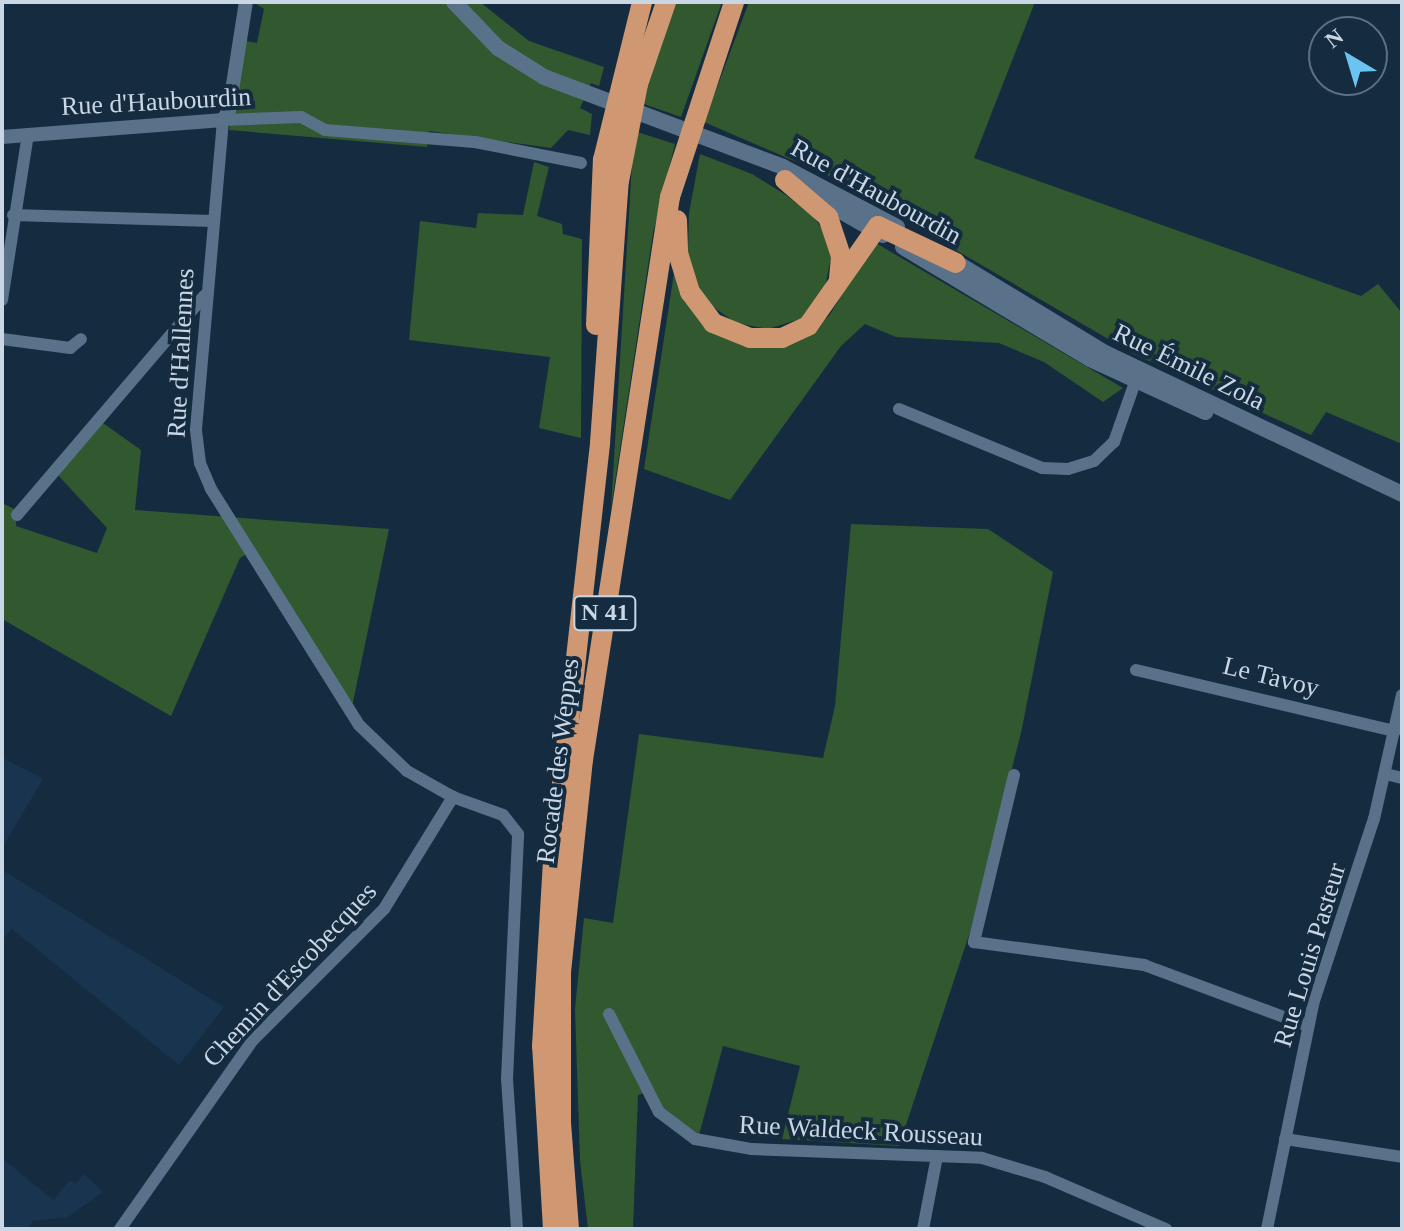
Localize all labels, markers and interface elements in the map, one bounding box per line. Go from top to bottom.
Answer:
north arrow [1308,16,1388,96]
text: N [1320,24,1348,53]
street label: Rue d'Haubourdin [60,81,252,123]
street label: Rue d'Haubourdin [785,132,967,252]
street label: Rue d'Hallennes [161,267,201,439]
street label: Rue Émile Zola [1108,317,1270,417]
road number: N 41 [573,593,637,633]
street label: Le Tavoy [1219,650,1323,704]
street label: Rocade des Weppes [530,656,586,866]
street label: Rue Louis Pasteur [1267,859,1353,1051]
street label: Chemin d'Escobecques [196,876,384,1074]
street label: Rue Waldeck Rousseau [738,1109,984,1153]

